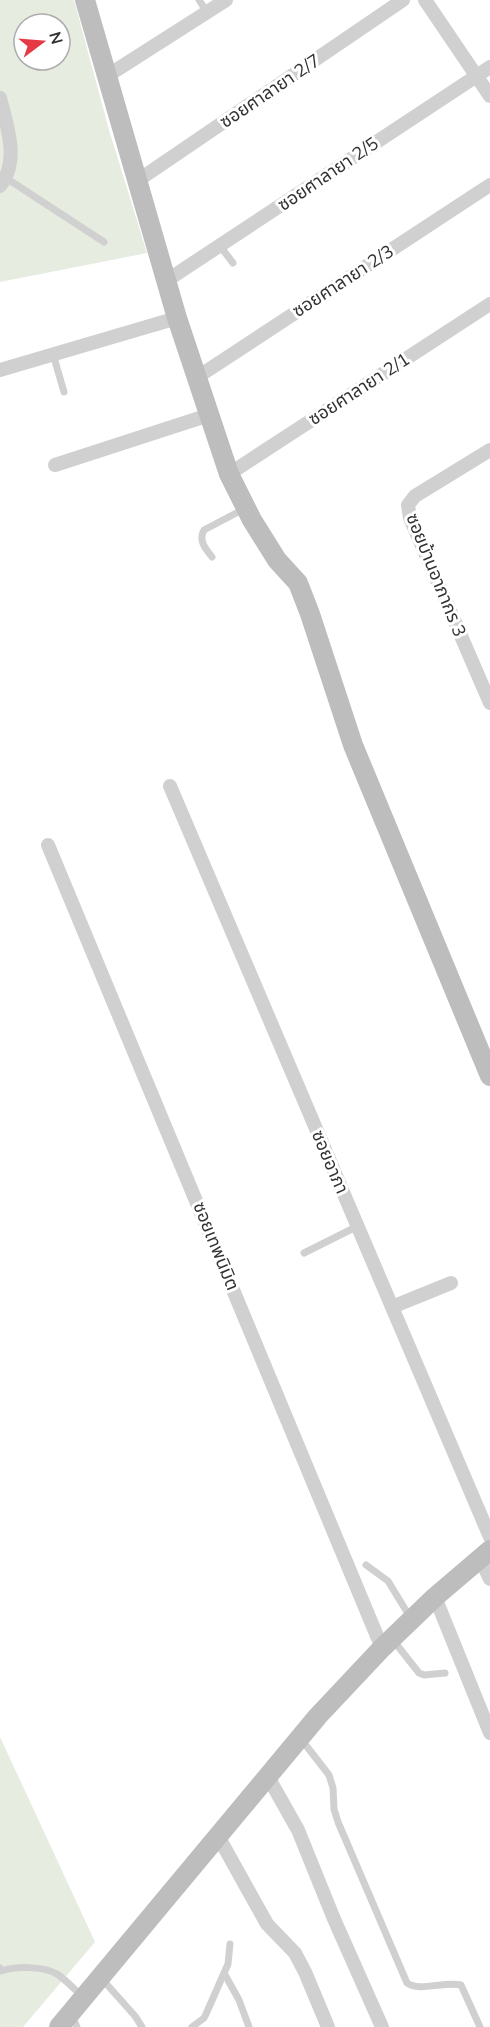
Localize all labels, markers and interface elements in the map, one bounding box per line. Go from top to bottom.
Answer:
north arrow [12,12,72,72]
text: N [43,29,68,47]
street label: ซอยศาลายา 2/7 [215,48,325,134]
street label: ซอยศาลายา 2/5 [273,131,383,217]
street label: ซอยศาลายา 2/3 [288,239,398,323]
street label: ซอยศาลายา 2/1 [304,347,414,431]
street label: ซอยบ้านอาภากร 3 [400,510,472,640]
street label: ซอยอาภา [306,1127,354,1197]
street label: ซอยเทพนิมิต [187,1198,245,1294]

